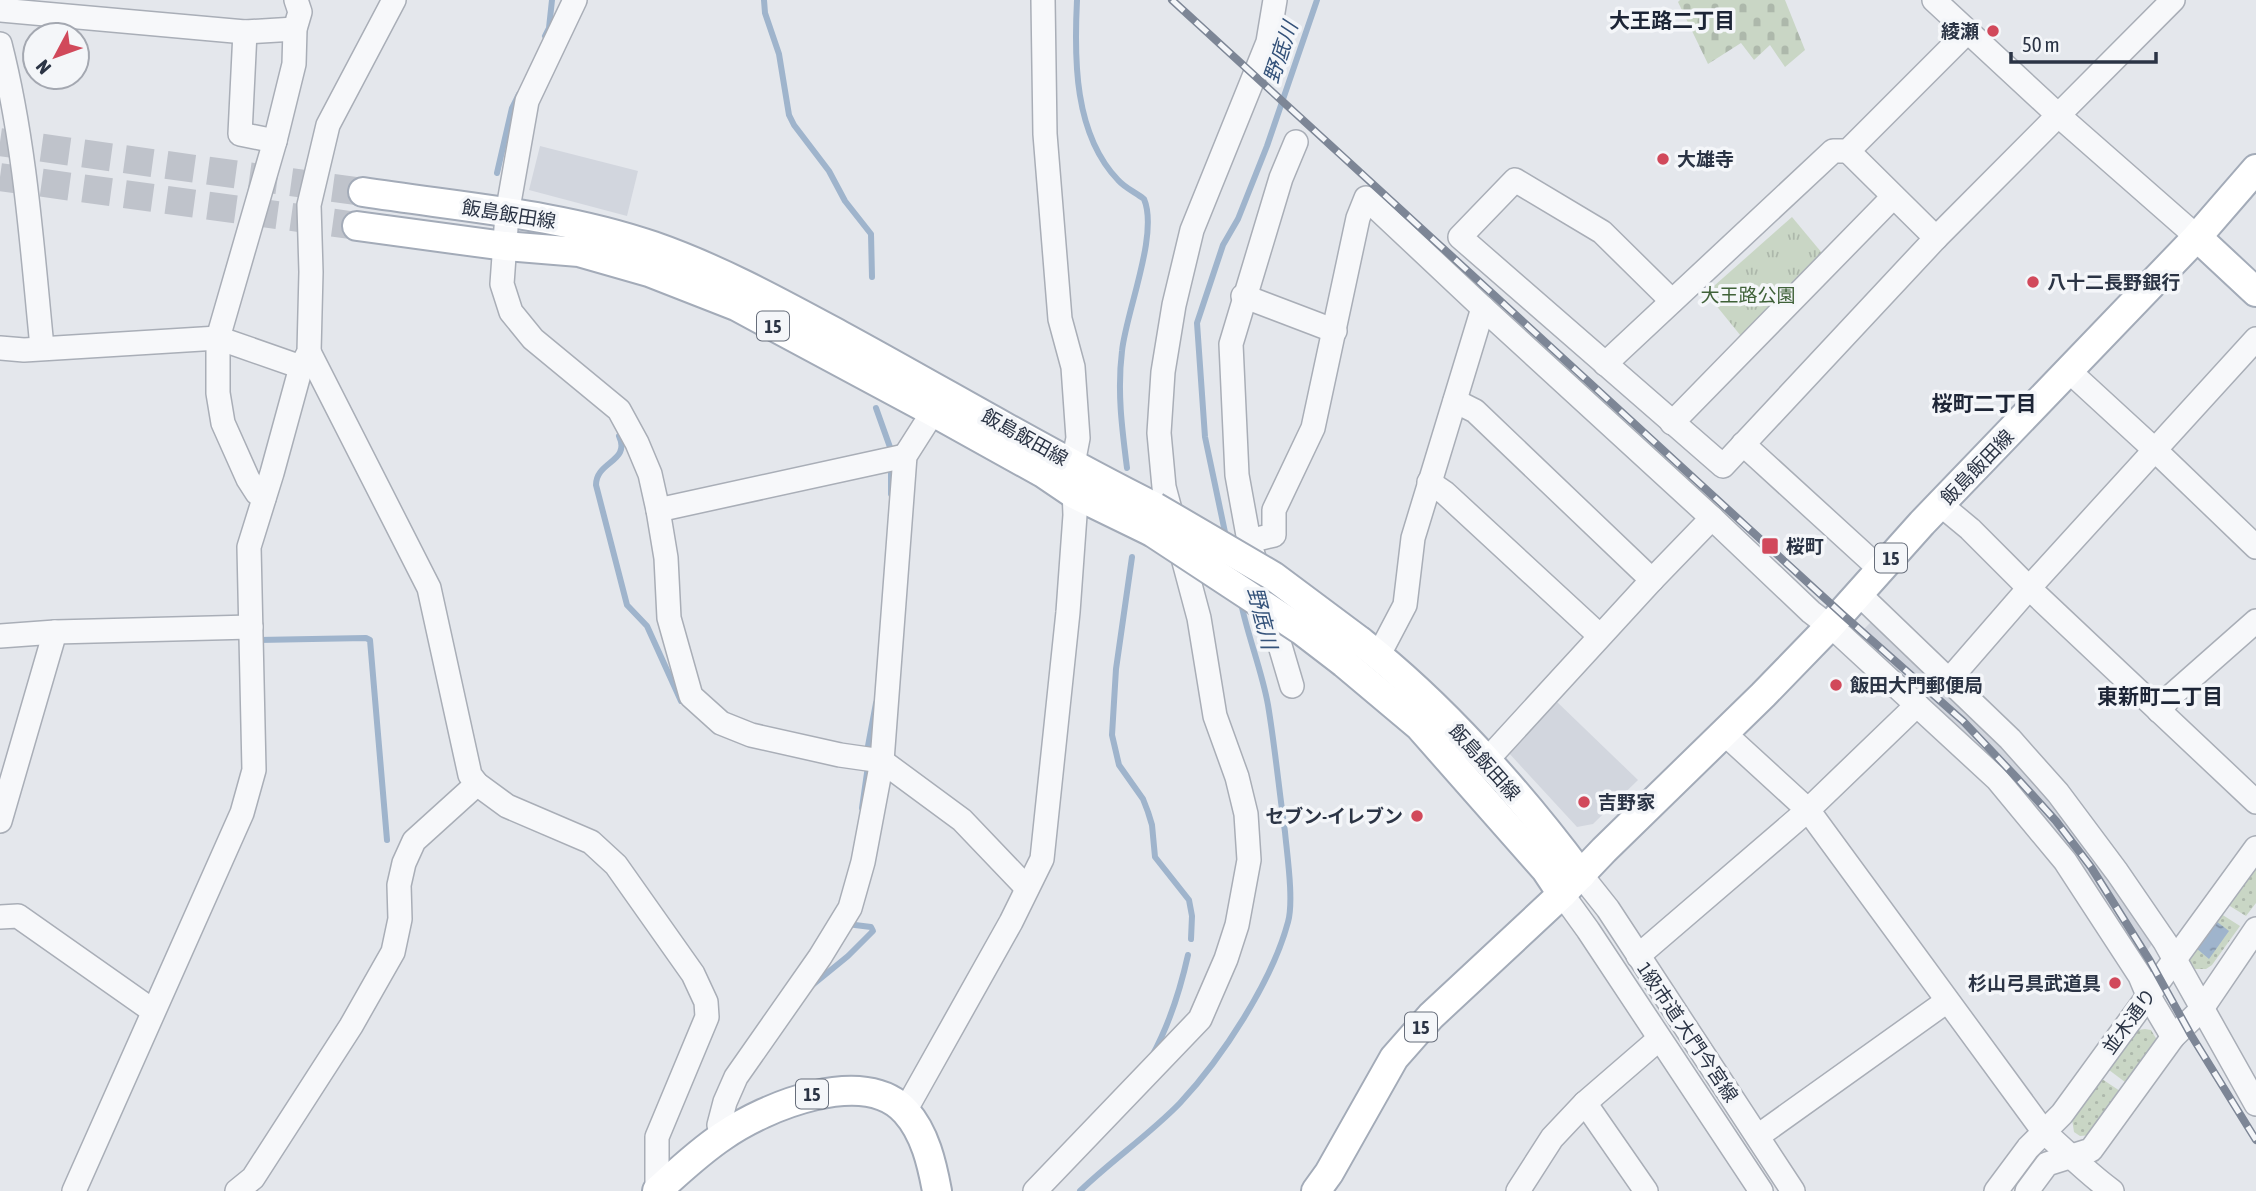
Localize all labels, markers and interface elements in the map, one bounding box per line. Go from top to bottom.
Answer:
district label: 大王路二丁目 [1609,8,1735,32]
water label: 野底川 [1258,16,1302,86]
place label: 綾瀬 [1941,20,1979,42]
north arrow [21,21,91,91]
scale bar [2011,21,2156,65]
marker: 綾瀬 [1985,23,2001,39]
text: 50 m [2022,32,2060,56]
text: N [31,56,55,79]
place label: 大雄寺 [1677,148,1734,170]
marker: 大雄寺 [1655,151,1671,167]
street label: 飯島飯田線 [460,196,558,232]
place label: 八十二長野銀行 [2047,271,2180,293]
marker: 八十二長野銀行 [2025,274,2041,290]
park label: 大王路公園 [1700,284,1796,306]
road number: 15 [757,312,789,340]
district label: 桜町二丁目 [1932,391,2037,415]
street label: 飯島飯田線 [978,404,1072,470]
street label: 飯島飯田線 [1936,425,2018,509]
place label: 桜町 [1786,535,1824,557]
marker: 桜町 [1760,536,1780,556]
road number: 15 [1875,544,1907,572]
water label: 野底川 [1244,585,1283,653]
place label: 飯田大門郵便局 [1850,674,1983,696]
marker: 飯田大門郵便局 [1828,677,1844,693]
district label: 東新町二丁目 [2097,684,2223,708]
street label: 飯島飯田線 [1445,719,1525,805]
place label: 吉野家 [1598,791,1655,813]
marker: 吉野家 [1576,794,1592,810]
place label: セブン-イレブン [1265,805,1403,827]
marker: セブン-イレブン [1409,808,1425,824]
street label: 1級市道 大門今宮線 [1633,958,1743,1106]
place label: 杉山弓具武道具 [1968,972,2101,994]
marker: 杉山弓具武道具 [2107,975,2123,991]
street label: 並木通り [2098,984,2160,1058]
road number: 15 [1405,1012,1437,1042]
road number: 15 [796,1079,828,1108]

